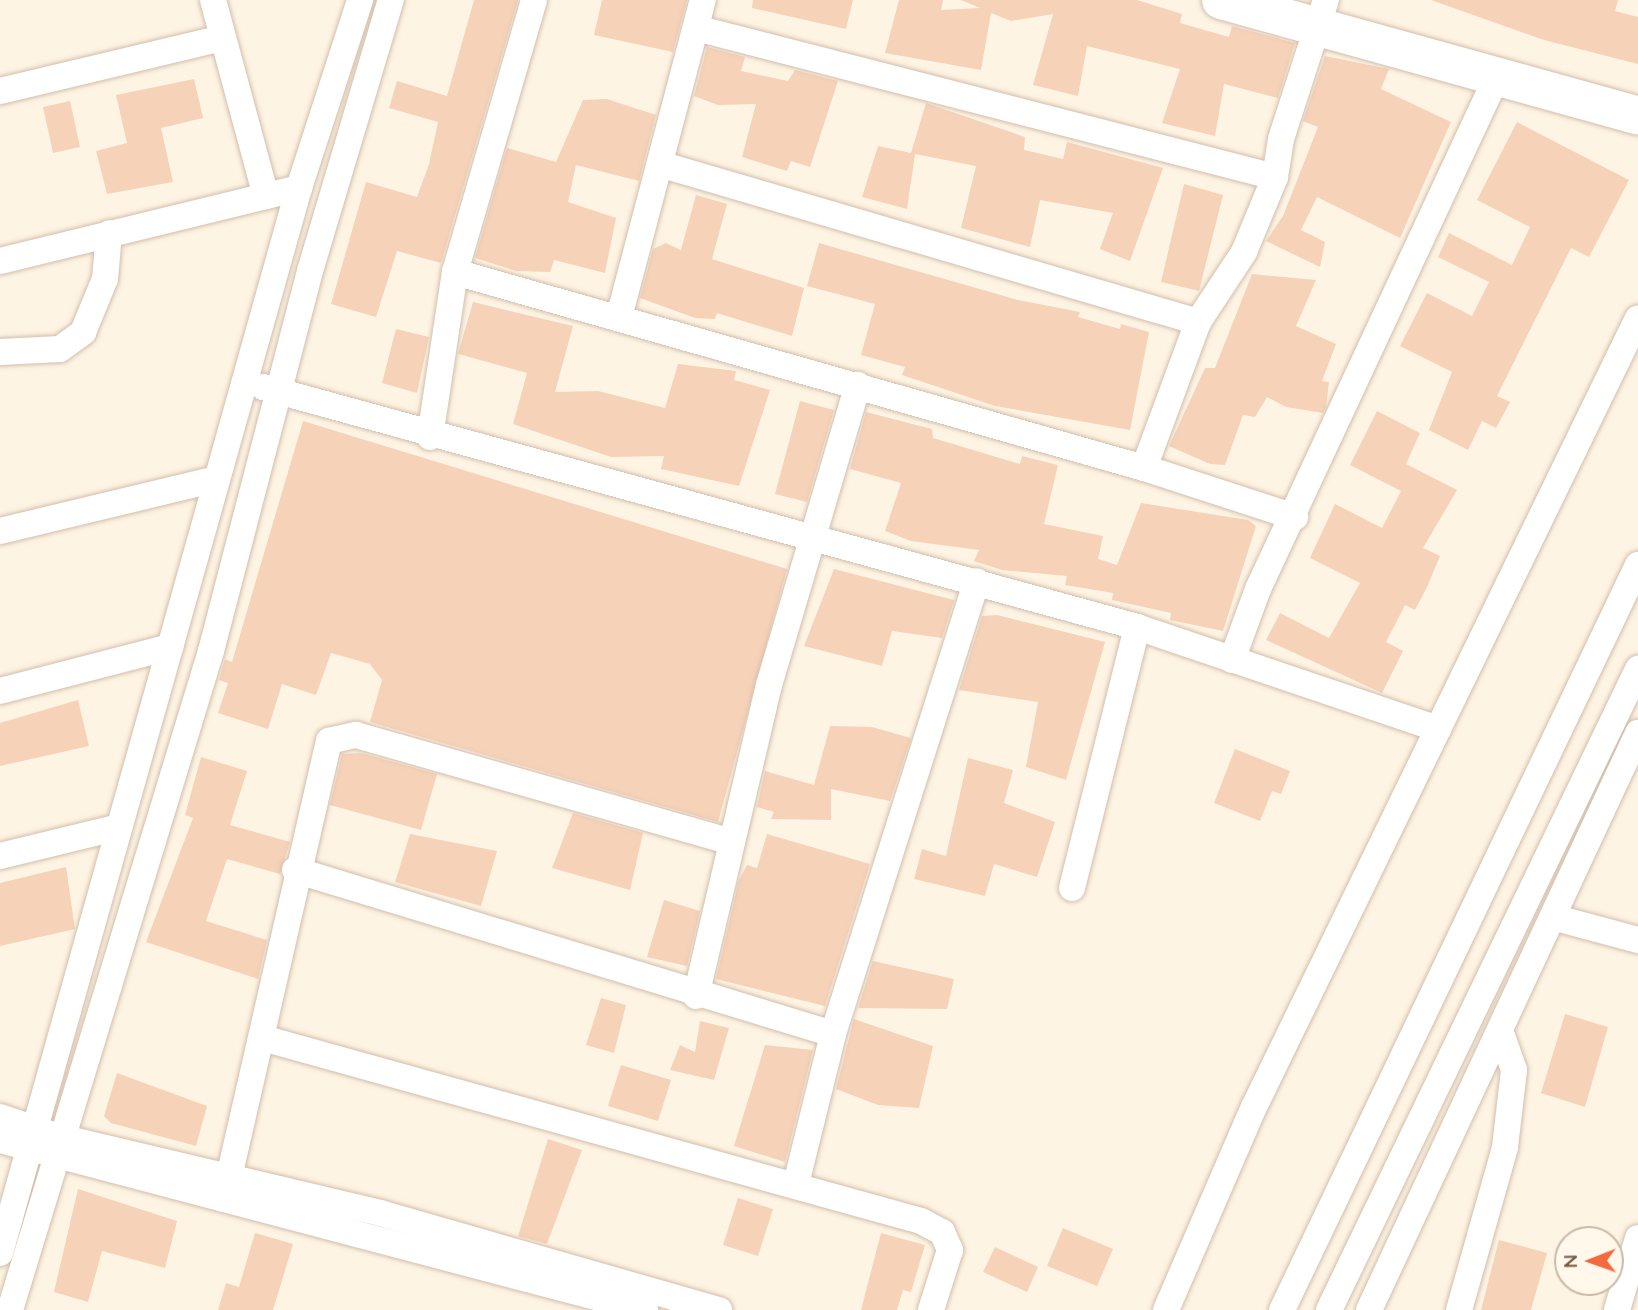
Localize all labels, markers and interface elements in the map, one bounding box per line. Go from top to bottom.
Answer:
north arrow [1554,1226,1624,1296]
text: N [1558,1254,1582,1269]

